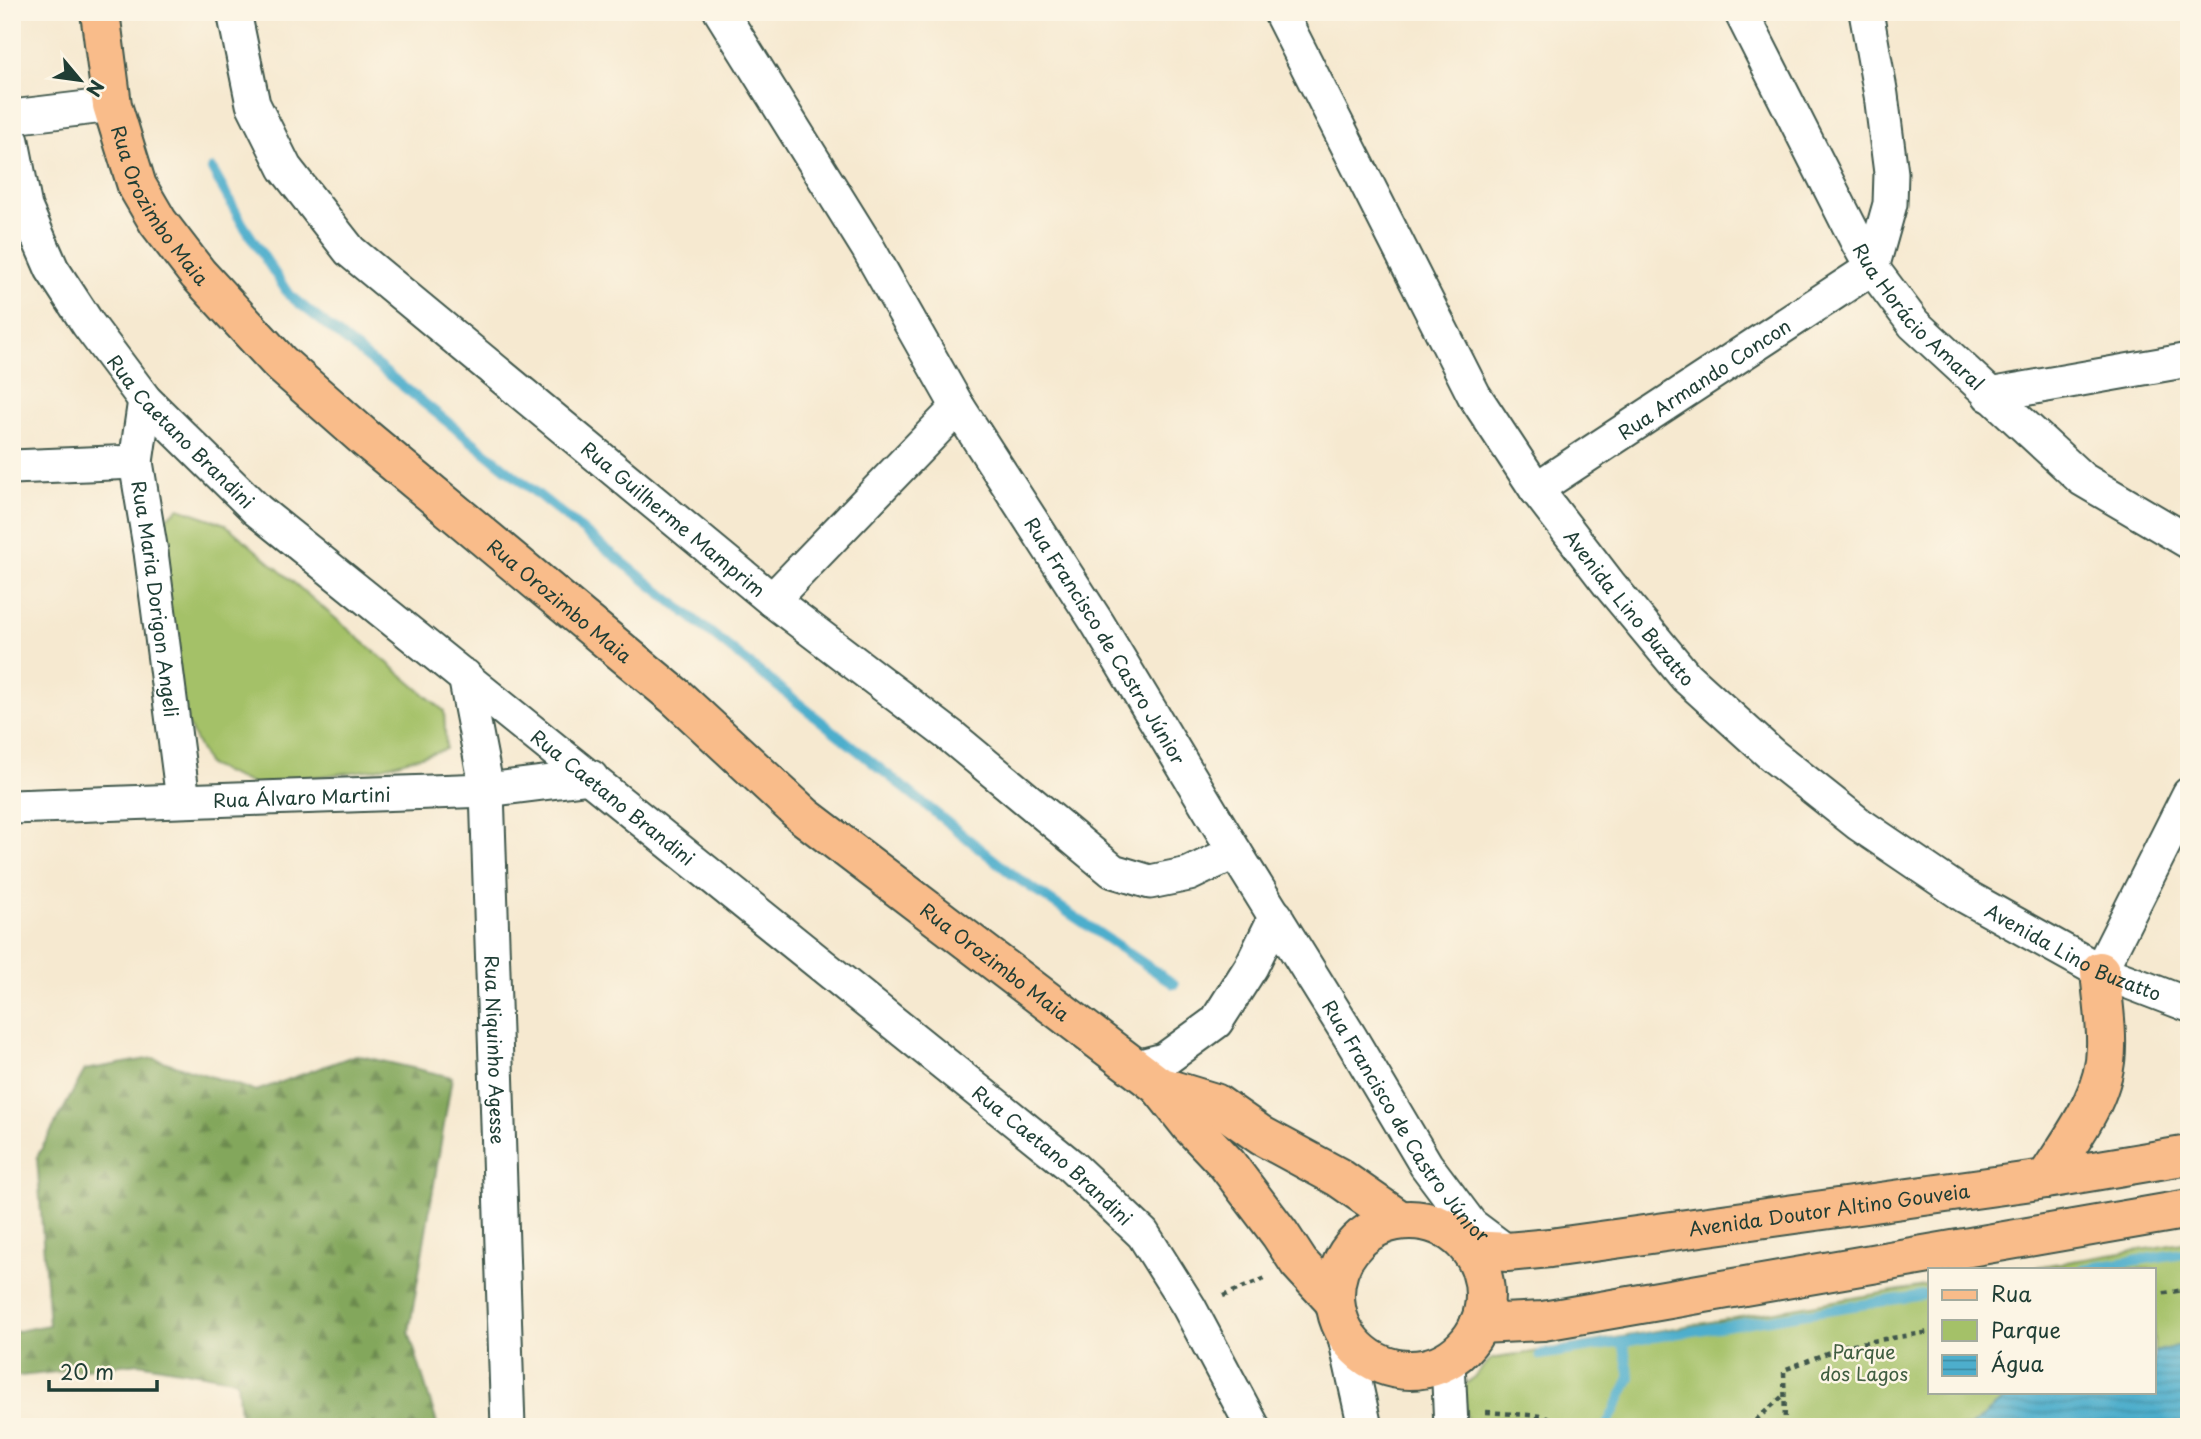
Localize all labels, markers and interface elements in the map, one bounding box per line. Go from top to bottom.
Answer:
north arrow [46,46,116,116]
text: N [80,75,112,102]
street label: Rua Orozimbo Maia [105,122,216,292]
street label: Rua Horácio Amaral [1847,238,1991,396]
street label: Rua Armando Concon [1612,311,1796,446]
street label: Rua Caetano Brandini [101,348,261,514]
street label: Rua Guilherme Mamprim [576,434,772,603]
street label: Rua Maria Dorigon Angeli [125,478,186,719]
street label: Rua Francisco de Castro Júnior [1019,511,1193,769]
street label: Avenida Lino Buzatto [1558,523,1701,692]
street label: Rua Orozimbo Maia [482,532,639,669]
street label: Rua Caetano Brandini [525,722,701,872]
street label: Rua Álvaro Martini [213,779,391,814]
street label: Rua Orozimbo Maia [915,896,1076,1028]
street label: Avenida Lino Buzatto [1980,896,2165,1007]
street label: Rua Niquinho Agesse [478,955,513,1145]
street label: Rua Francisco de Castro Júnior [1316,994,1496,1249]
street label: Rua Caetano Brandini [967,1078,1139,1231]
street label: Avenida Doutor Altino Gouveia [1687,1176,1972,1243]
legend [1928,1268,2156,1394]
text: Rua [1991,1277,2032,1309]
text: Parque [1991,1313,2061,1345]
park label: Parque dos Lagos [1820,1337,1908,1387]
text: Água [1991,1347,2044,1379]
scale bar [49,1348,158,1392]
text: 20 m [60,1355,114,1387]

